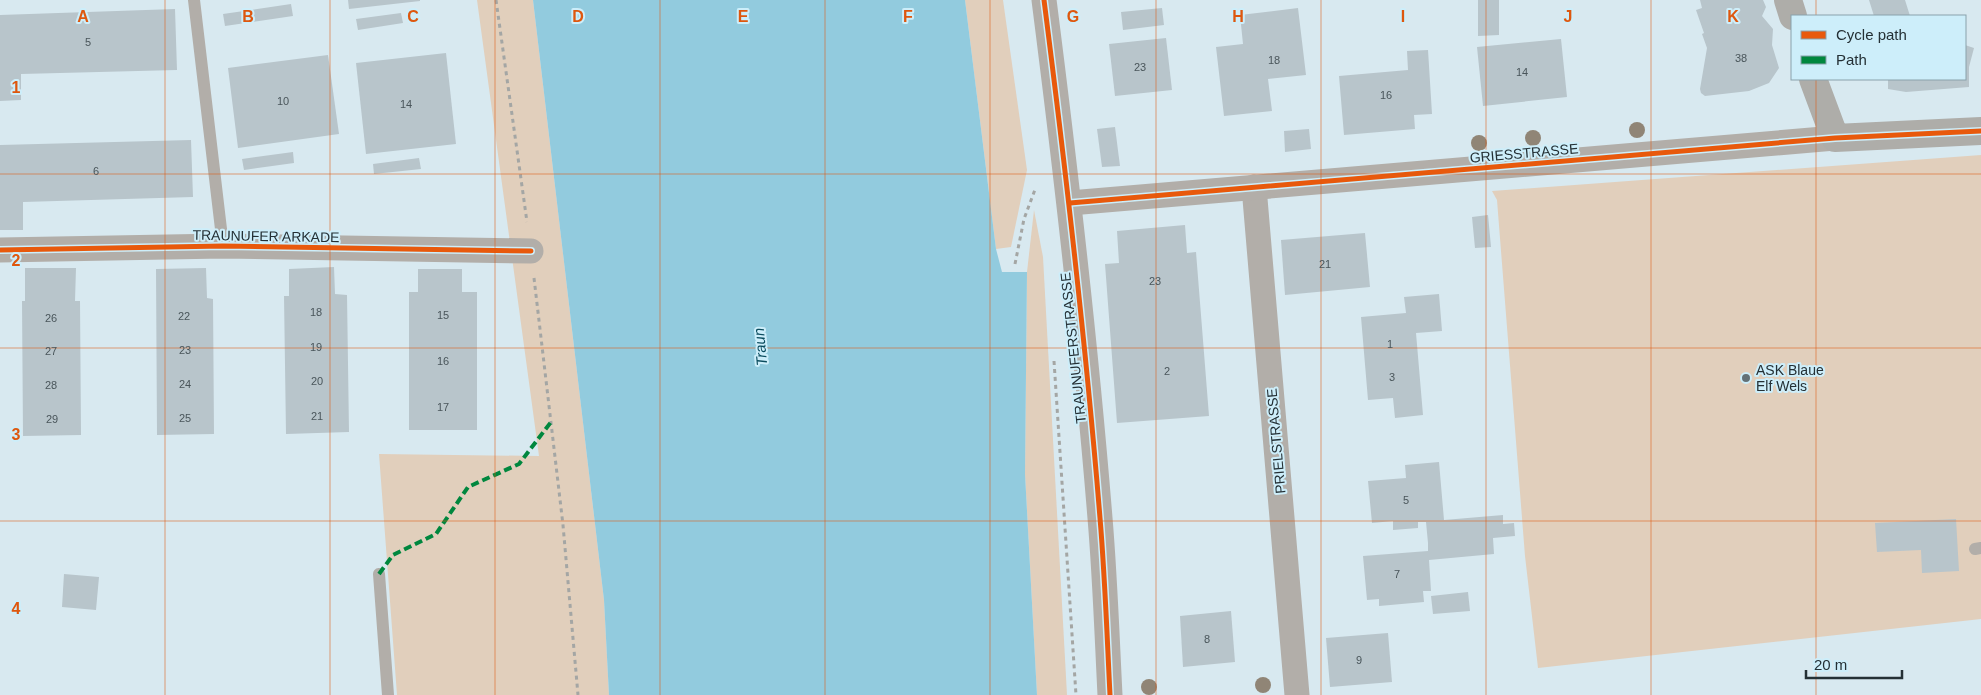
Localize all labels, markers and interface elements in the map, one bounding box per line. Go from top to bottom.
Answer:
text: A [77,8,89,25]
text: B [242,8,254,25]
text: C [407,8,419,25]
text: D [572,8,584,25]
text: E [738,8,749,25]
text: F [903,8,913,25]
text: G [1067,8,1079,25]
text: H [1232,8,1244,25]
text: I [1401,8,1405,25]
text: J [1564,8,1572,25]
text: K [1727,8,1739,25]
legend [1791,15,1966,80]
text: Cycle path [1836,26,1907,43]
house number: 5 [85,36,91,48]
text: Path [1836,51,1867,68]
house number: 38 [1735,52,1747,64]
house number: 18 [1268,54,1280,66]
house number: 23 [1134,61,1146,73]
house number: 14 [1516,66,1528,78]
text: 1 [12,79,21,96]
house number: 16 [1380,89,1392,101]
house number: 10 [277,95,289,107]
house number: 14 [400,98,412,110]
street label: GRIESSTRASSE [1469,140,1579,166]
house number: 6 [93,165,99,177]
street label: TRAUNUFER ARKADE [192,227,340,245]
text: 2 [12,252,21,269]
house number: 21 [1319,258,1331,270]
street label: TRAUNUFERSTRASSE [1057,272,1089,424]
house number: 23 [1149,275,1161,287]
house number: 18 [310,306,322,318]
house number: 15 [437,309,449,321]
house number: 22 [178,310,190,322]
house number: 26 [45,312,57,324]
water label: Traun [750,327,770,367]
house number: 1 [1387,338,1393,350]
house number: 19 [310,341,322,353]
house number: 23 [179,344,191,356]
house number: 27 [45,345,57,357]
house number: 16 [437,355,449,367]
place label: ASK Blaue Elf Wels [1756,362,1824,394]
house number: 2 [1164,365,1170,377]
house number: 3 [1389,371,1395,383]
marker: ASK Blaue Elf Wels [1740,372,1752,384]
house number: 20 [311,375,323,387]
house number: 24 [179,378,191,390]
house number: 28 [45,379,57,391]
street label: PRIELSTRASSE [1263,388,1289,494]
house number: 17 [437,401,449,413]
house number: 21 [311,410,323,422]
house number: 25 [179,412,191,424]
house number: 29 [46,413,58,425]
text: 3 [12,426,21,443]
house number: 5 [1403,494,1409,506]
house number: 7 [1394,568,1400,580]
text: 4 [12,600,21,617]
house number: 8 [1204,633,1210,645]
scale bar [1806,648,1902,680]
house number: 9 [1356,654,1362,666]
text: 20 m [1814,656,1847,673]

